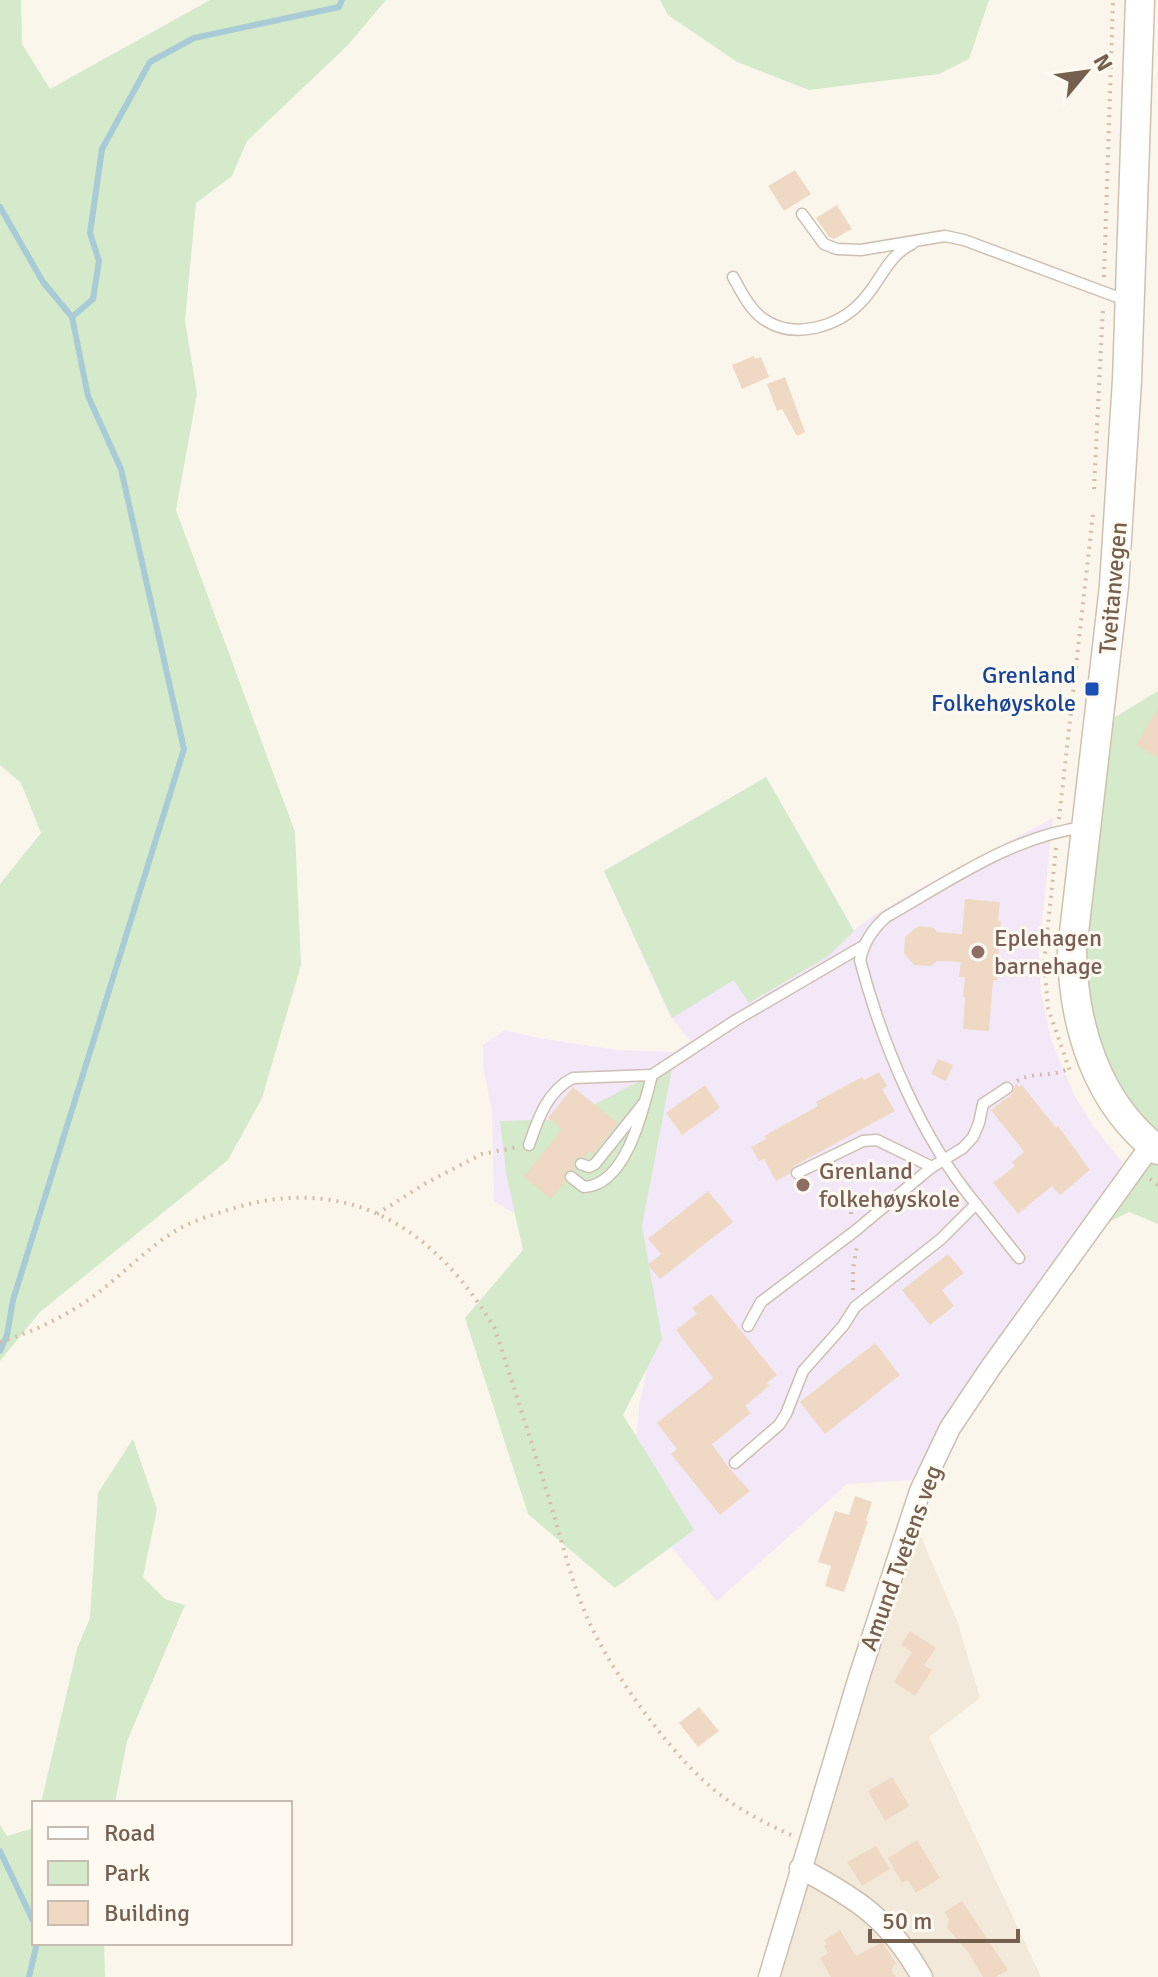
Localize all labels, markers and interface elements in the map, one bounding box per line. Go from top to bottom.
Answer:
north arrow [1046,32,1126,112]
text: N [1088,49,1119,76]
street label: Tveitanvegen [1092,520,1134,656]
place label: Grenland Folkehøyskole [931,660,1076,718]
marker: Grenland Folkehøyskole [1083,680,1101,698]
place label: Eplehagen barnehage [994,923,1103,981]
marker: Eplehagen barnehage [969,943,987,961]
place label: Grenland folkehøyskole [819,1156,960,1214]
marker: Grenland folkehøyskole [794,1176,812,1194]
street label: Amund Tvetens veg [853,1461,949,1655]
legend [32,1801,292,1945]
text: Road [104,1818,155,1848]
text: Park [104,1858,150,1888]
scale bar [870,1893,1018,1943]
text: Building [104,1898,190,1928]
text: 50 m [882,1906,932,1936]

